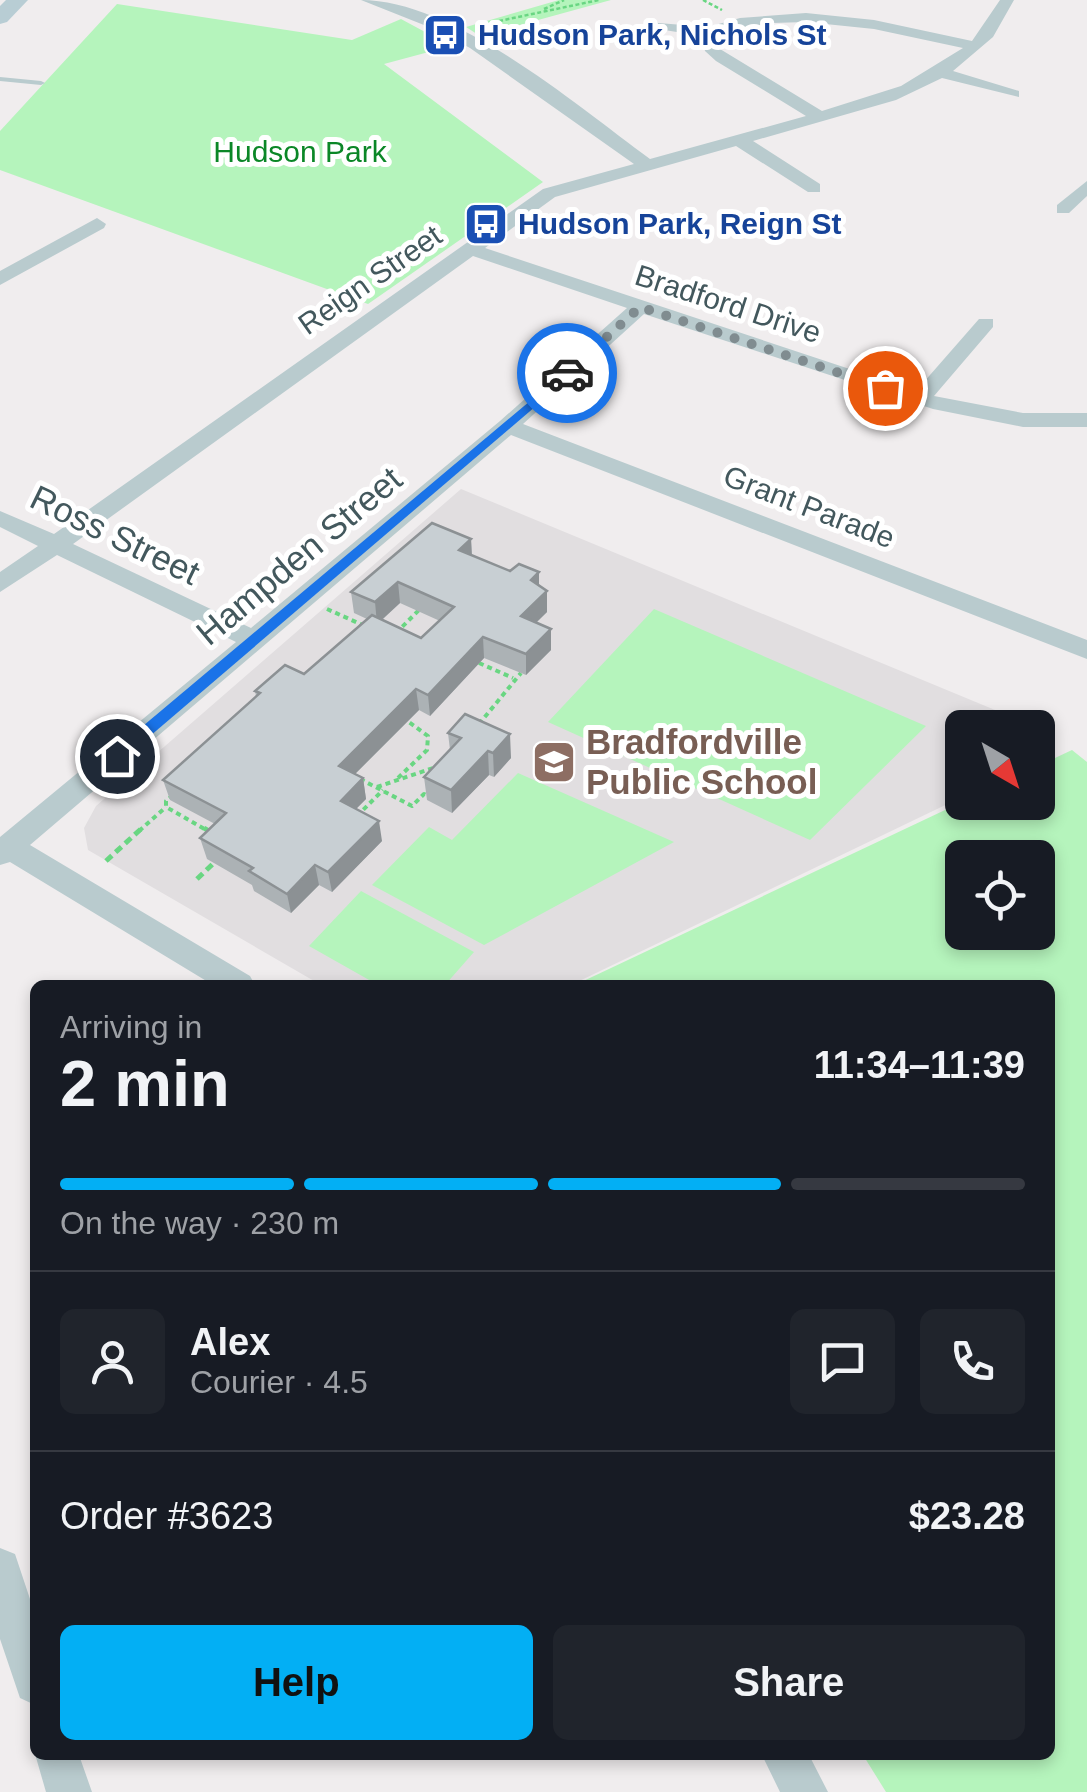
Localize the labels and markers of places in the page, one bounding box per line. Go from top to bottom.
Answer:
bus stop icon: Hudson Park, Nichols St [422,12,468,58]
place label: Hudson Park, Nichols St [478,18,826,51]
bus stop icon: Hudson Park, Reign St [463,201,509,247]
place label: Hudson Park, Reign St [518,207,841,240]
pin [843,346,928,431]
pin [75,714,160,799]
place label: Bradfordville Public School [586,722,817,801]
school or university icon: Bradfordville Public School [531,739,577,785]

